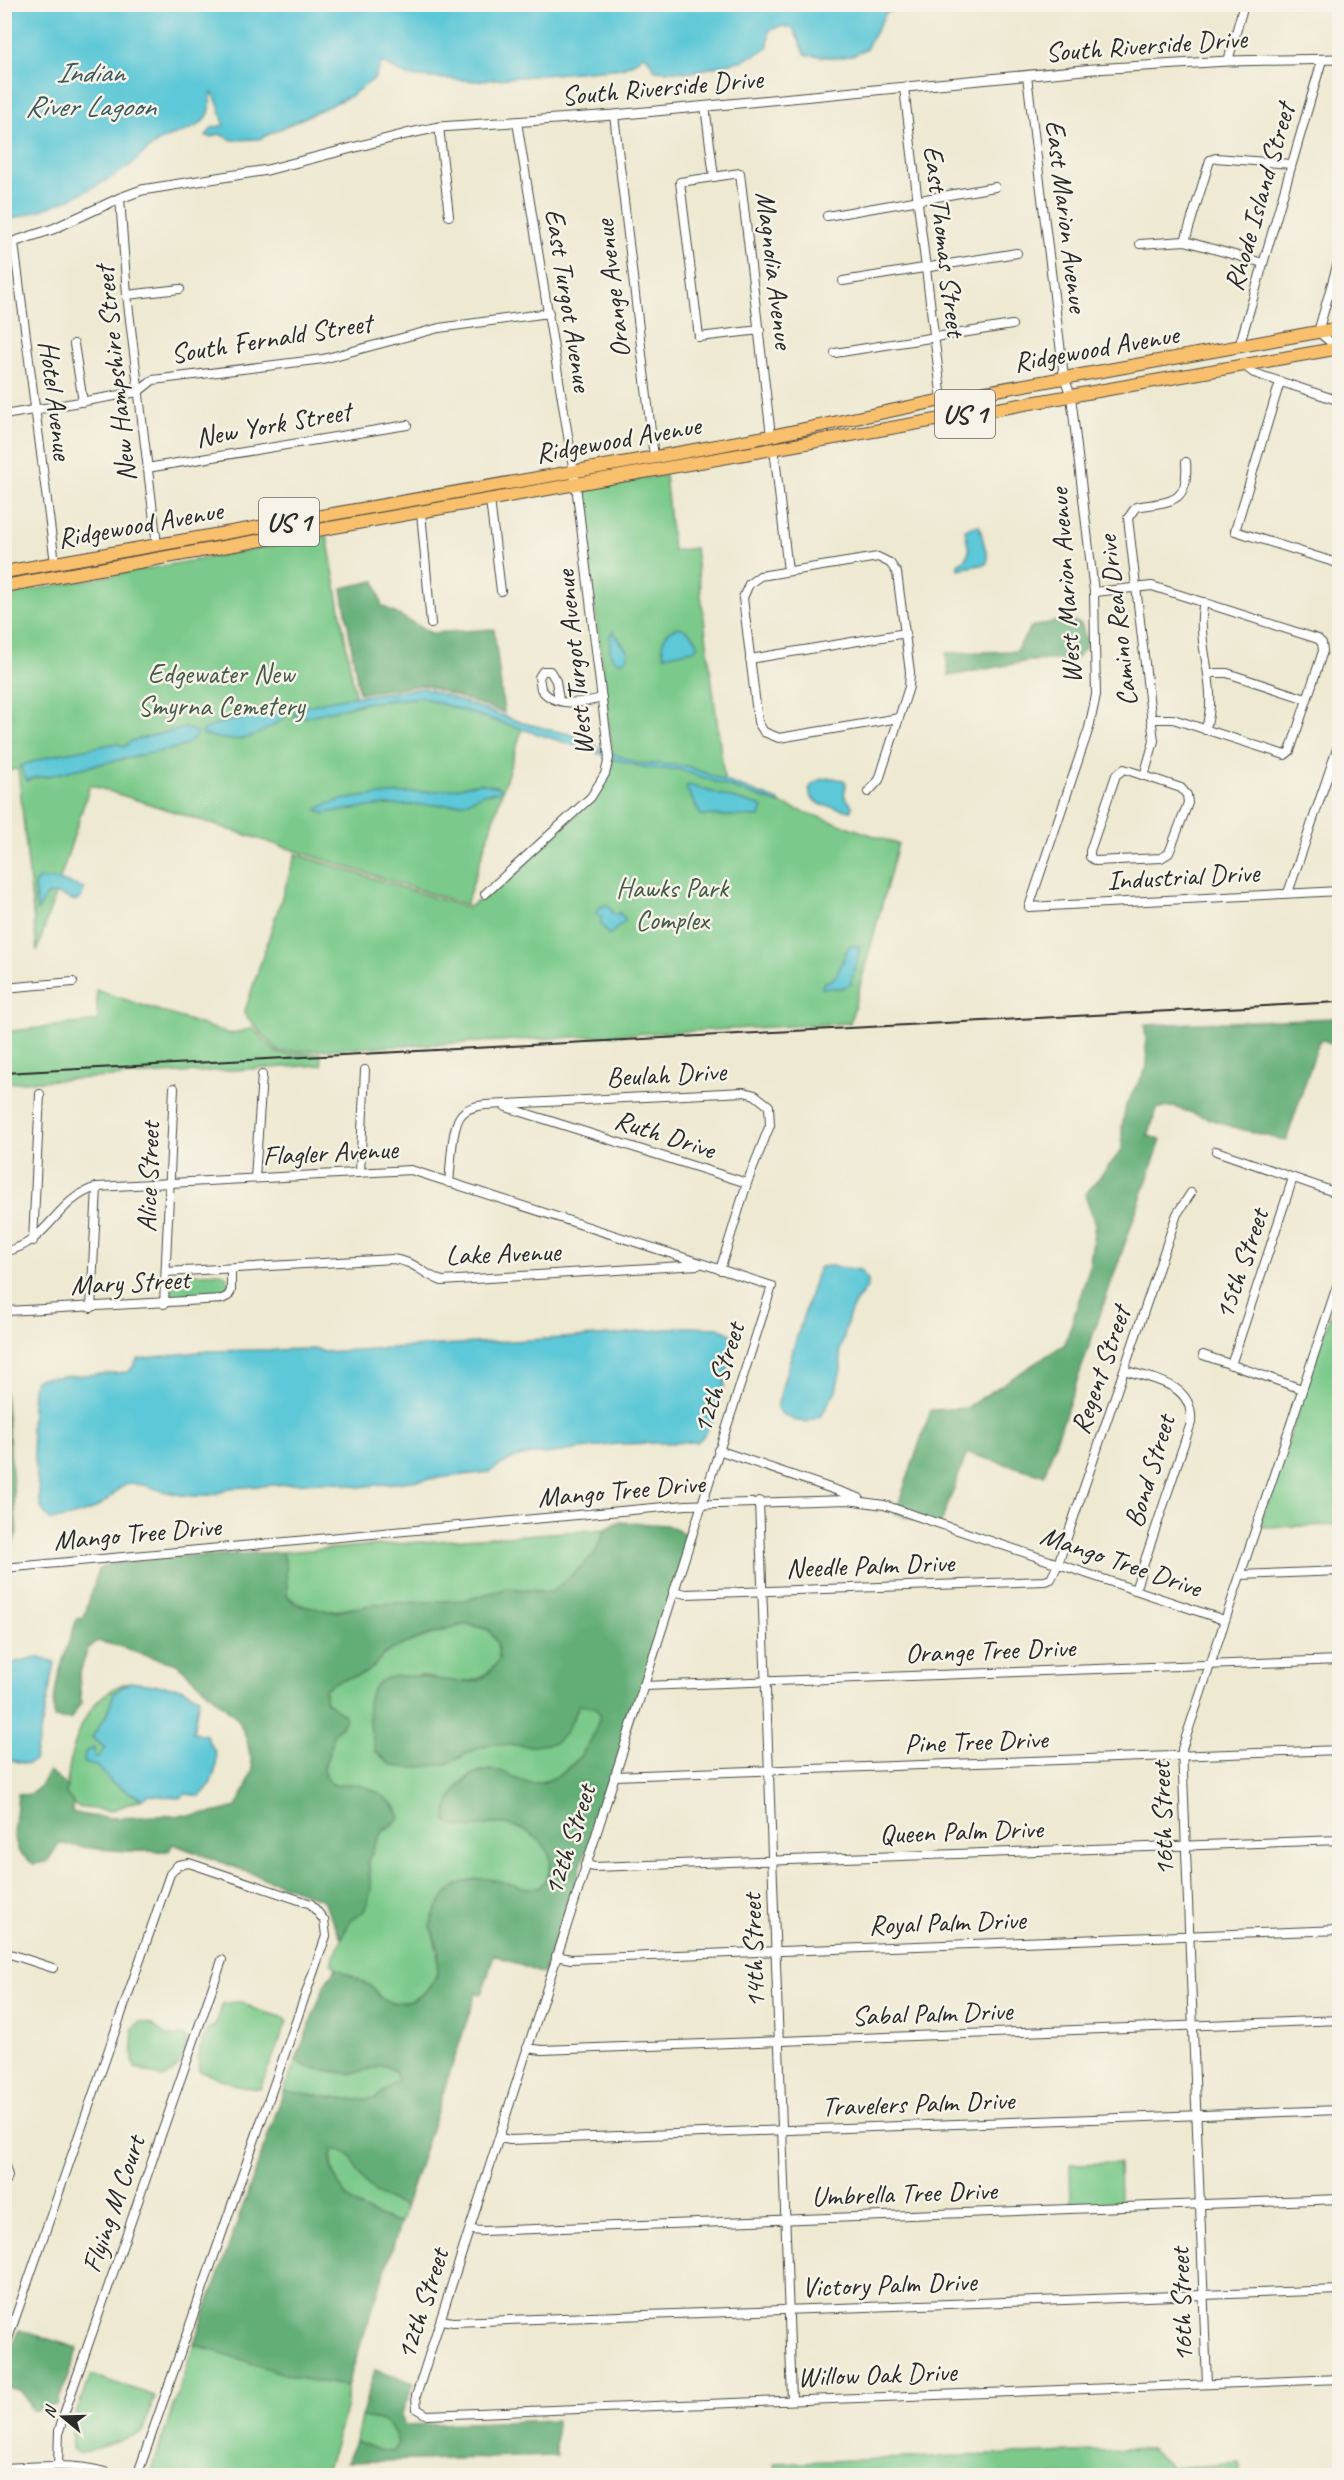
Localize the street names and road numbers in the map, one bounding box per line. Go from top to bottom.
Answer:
street label: South Riverside Drive [1044,20,1250,70]
street label: South Riverside Drive [560,61,766,113]
street label: Rhode Island Street [1216,96,1303,295]
street label: East Marion Avenue [1038,118,1096,316]
street label: East Thomas Street [916,144,974,341]
street label: Magnolia Avenue [748,189,802,352]
street label: East Turgot Avenue [537,206,601,396]
street label: Orange Avenue [586,216,638,360]
street label: New Hampshire Street [86,261,144,484]
street label: South Fernald Street [168,304,378,371]
street label: Ridgewood Avenue [1011,316,1183,380]
street label: Hotel Avenue [31,338,81,463]
road number: US 1 [935,390,995,438]
street label: New York Street [193,393,357,455]
street label: Ridgewood Avenue [533,407,705,471]
street label: West Marion Avenue [1041,485,1089,685]
street label: Ridgewood Avenue [55,492,227,556]
road number: US 1 [259,498,319,546]
street label: Camino Real Drive [1089,532,1145,709]
street label: West Turgot Avenue [547,567,601,757]
street label: Industrial Drive [1106,854,1262,897]
street label: Beulah Drive [605,1053,729,1095]
street label: Ruth Drive [611,1101,721,1167]
street label: Alice Street [129,1119,168,1233]
street label: Flagler Avenue [261,1131,400,1173]
street label: 15th Street [1206,1202,1277,1324]
street label: Lake Avenue [445,1233,563,1272]
street label: Mary Street [70,1261,193,1303]
street label: Regent Street [1062,1298,1139,1438]
street label: 12th Street [684,1316,753,1438]
street label: Bond Street [1115,1408,1183,1531]
street label: Mango Tree Drive [536,1465,708,1515]
street label: Mango Tree Drive [52,1508,224,1558]
street label: Mango Tree Drive [1036,1517,1208,1605]
street label: Needle Palm Drive [785,1545,956,1585]
street label: Orange Tree Drive [904,1629,1077,1670]
street label: Pine Tree Drive [904,1721,1050,1761]
street label: 16th Street [1142,1759,1181,1877]
street label: 12th Street [535,1778,604,1900]
street label: Queen Palm Drive [879,1811,1045,1851]
street label: 14th Street [733,1891,772,2009]
street label: Royal Palm Drive [868,1902,1028,1942]
street label: Sabal Palm Drive [851,1993,1015,2033]
street label: Travelers Palm Drive [821,2082,1017,2124]
street label: Flying M Court [73,2129,154,2277]
street label: Umbrella Tree Drive [811,2172,999,2214]
street label: 12th Street [388,2242,457,2364]
street label: 16th Street [1161,2245,1200,2363]
street label: Victory Palm Drive [801,2263,979,2305]
street label: Willow Oak Drive [797,2354,959,2394]

